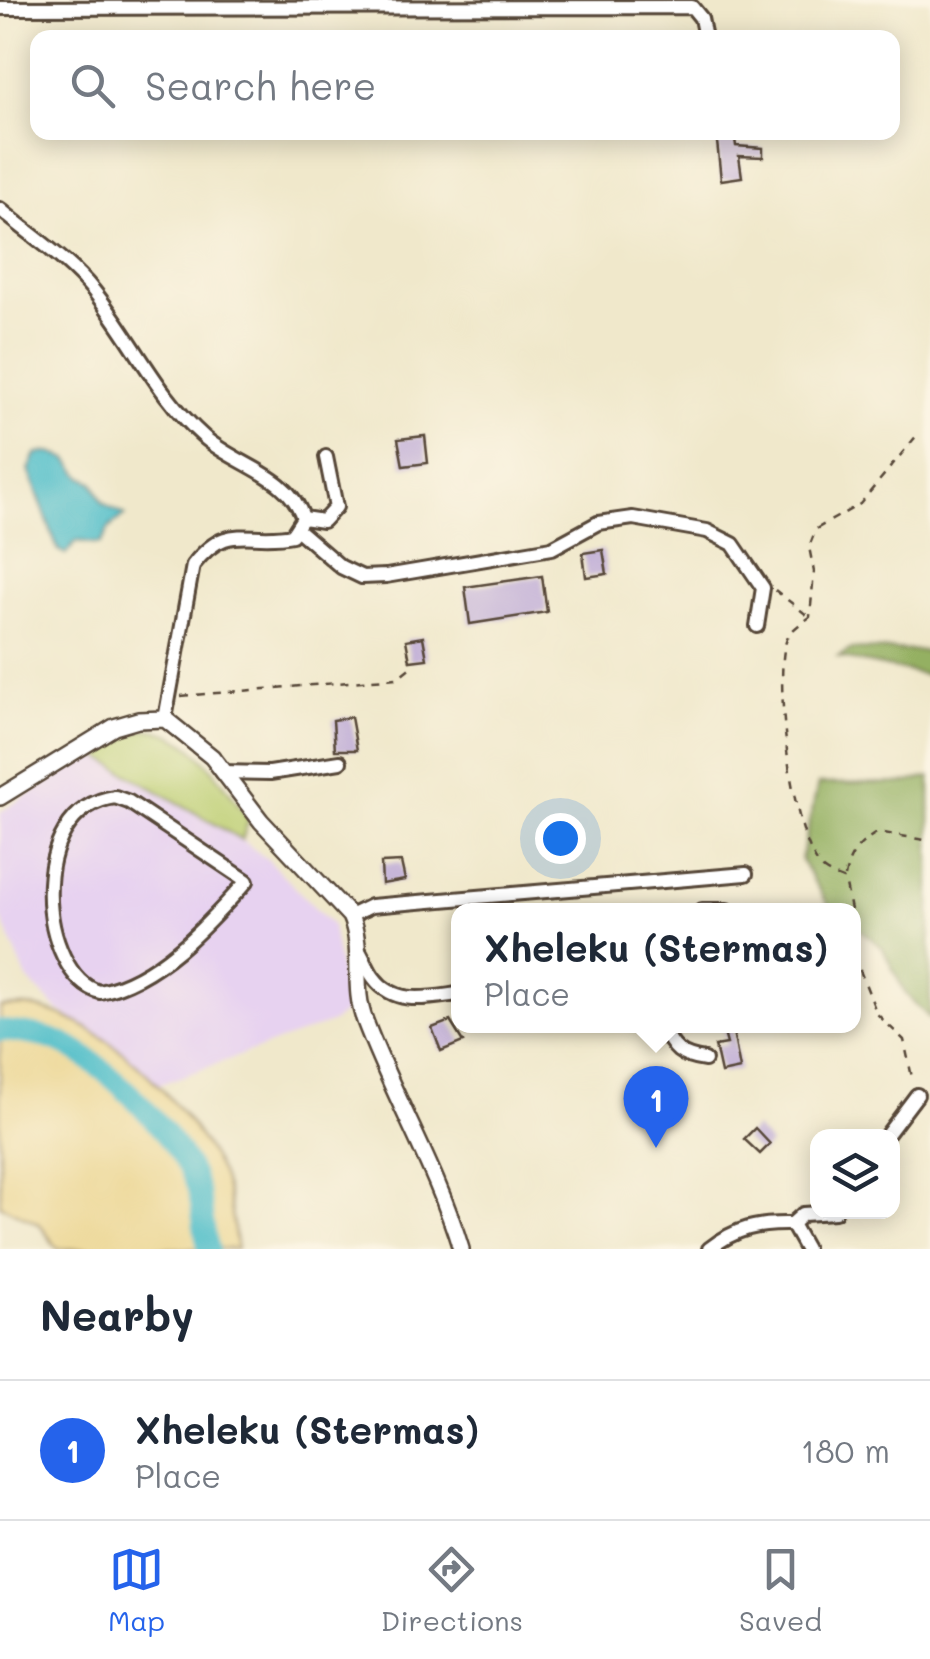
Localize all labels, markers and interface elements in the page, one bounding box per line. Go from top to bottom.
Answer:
search box [30,30,900,140]
icon: search [65,58,120,113]
text: Search here [145,60,376,110]
your location [535,813,586,864]
popup [451,903,861,1033]
text: Xheleku (Stermas) [484,922,828,972]
text: Place [484,972,570,1014]
pin: 1 [624,1066,688,1148]
map controls [810,1129,900,1219]
button: layers [810,1129,900,1219]
text: Nearby [40,1287,194,1342]
text: Xheleku (Stermas) [135,1404,479,1454]
text: 1 [65,1429,80,1471]
text: 180 m [801,1429,890,1471]
text: Place [135,1454,221,1496]
tab: Map [108,1542,165,1638]
tab: Directions [381,1542,523,1638]
tab: Saved [739,1542,822,1638]

